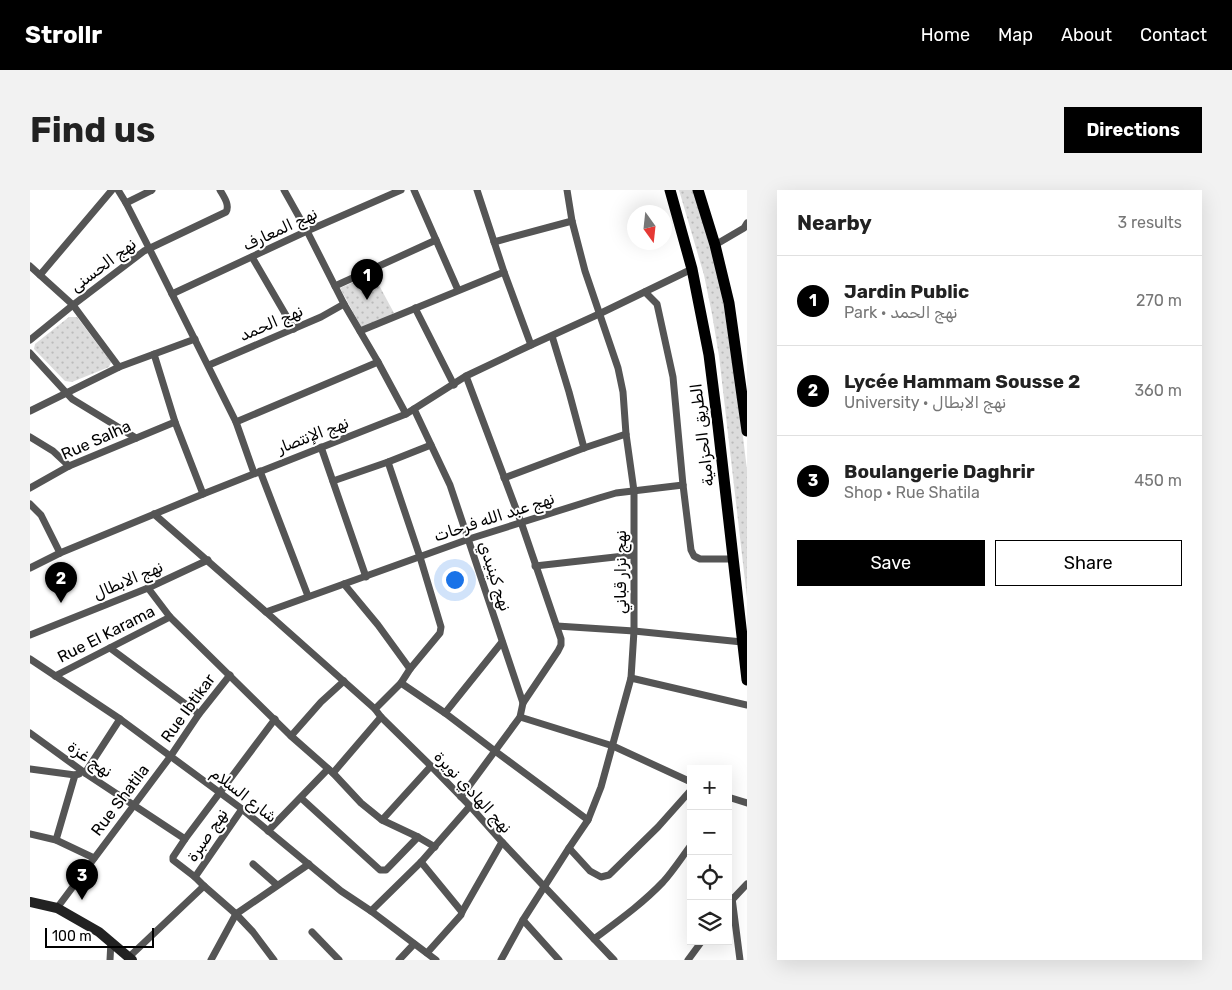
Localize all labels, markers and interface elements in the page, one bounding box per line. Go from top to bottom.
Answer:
text: Strollr [25,21,102,49]
text: Home [921,24,970,46]
text: Map [998,24,1033,46]
text: About [1061,24,1112,46]
text: Contact [1140,24,1207,46]
button: Directions [1064,107,1202,153]
text: Find us [30,109,155,151]
street label: نهج المعارف [240,203,321,256]
north arrow [627,205,672,250]
text: Nearby [797,210,872,235]
text: 3 results [1117,213,1182,232]
street label: نهج الحسنى [66,234,141,298]
pin: 1 [351,259,383,300]
text: Jardin Public [844,280,969,303]
text: 1 [809,291,817,310]
text: 270 m [1136,291,1182,310]
street label: نهج الحمد [236,301,306,347]
text: Park · نهج الحمد [844,303,958,322]
text: Lycée Hammam Sousse 2 [844,370,1080,393]
text: 2 [808,381,818,400]
text: 360 m [1134,381,1182,400]
street label: الطريق الحزامية [686,382,719,488]
text: University · نهج الابطال [844,393,1006,412]
street label: نهج الإنتصار [274,413,352,460]
street label: Rue Salha [58,416,134,464]
text: Boulangerie Daghrir [844,460,1035,483]
text: 3 [808,471,818,490]
text: 450 m [1134,471,1182,490]
text: Shop · Rue Shatila [844,483,980,502]
street label: نهج عبد الله فرحات [431,489,557,547]
street label: نهج نزار قباني [611,530,633,614]
street label: نهج كينيدي [473,539,515,614]
button: Save [797,540,985,586]
button: Share [995,540,1182,586]
street label: نهج الابطال [90,557,167,605]
pin: 2 [45,562,77,603]
your location [442,567,468,593]
street label: Rue El Karama [54,601,158,667]
street label: Rue Ibtikar [157,670,219,746]
street label: نهج غزة [63,737,116,783]
street label: نهج الهادي نويرة [429,747,516,838]
street label: Rue Shatila [87,761,153,839]
street label: شارع السلام [206,763,281,828]
map controls [687,765,732,945]
button: + [687,765,732,810]
street label: نهج صبرة [182,805,233,866]
button: − [687,810,732,855]
button: locate [687,855,732,900]
pin: 3 [66,859,98,900]
button: layers [687,900,732,945]
scale bar [45,925,154,948]
text: 100 m [52,928,92,945]

